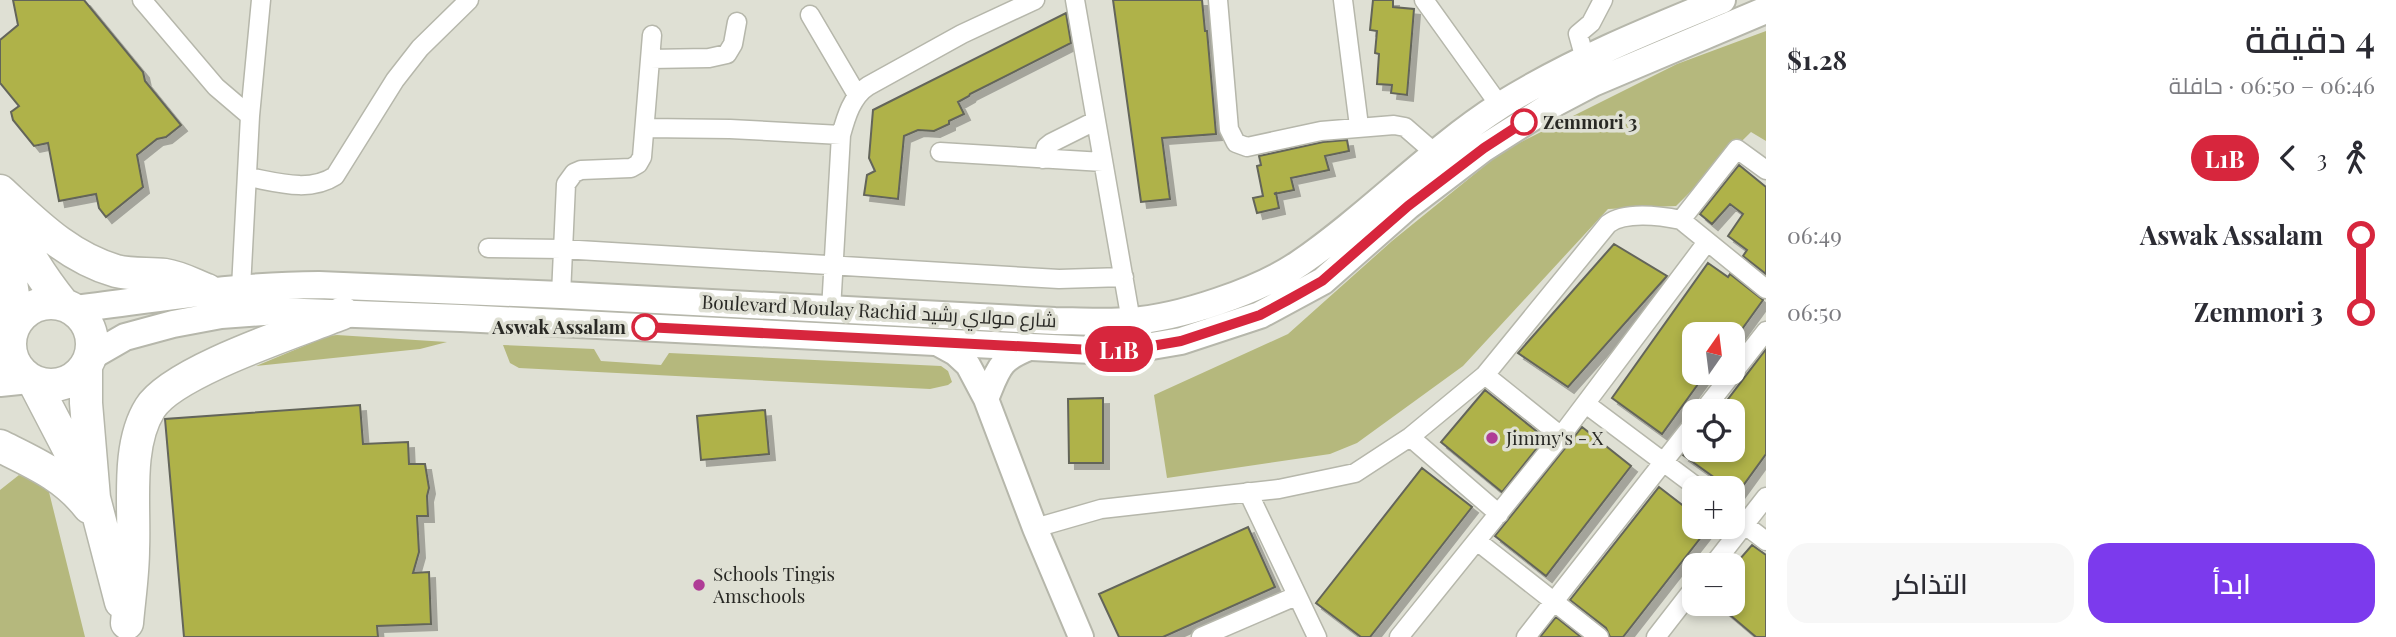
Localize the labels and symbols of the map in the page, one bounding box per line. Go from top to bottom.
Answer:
place label: Zemmori 3 [1543,108,1637,134]
marker: Zemmori 3 [1511,109,1537,135]
street label: Boulevard Moulay Rachid شارع مولاي رشيد [701,288,1057,335]
place label: Aswak Assalam [491,313,626,339]
marker: Aswak Assalam [632,314,658,340]
north arrow [1682,322,1745,385]
line badge: L1B [1079,326,1159,372]
place label: Jimmy's - X [1505,424,1604,450]
marker: Jimmy's - X [1484,430,1500,446]
place label: Schools Tingis Amschools [712,560,835,608]
marker: Schools Tingis Amschools [691,577,707,593]

